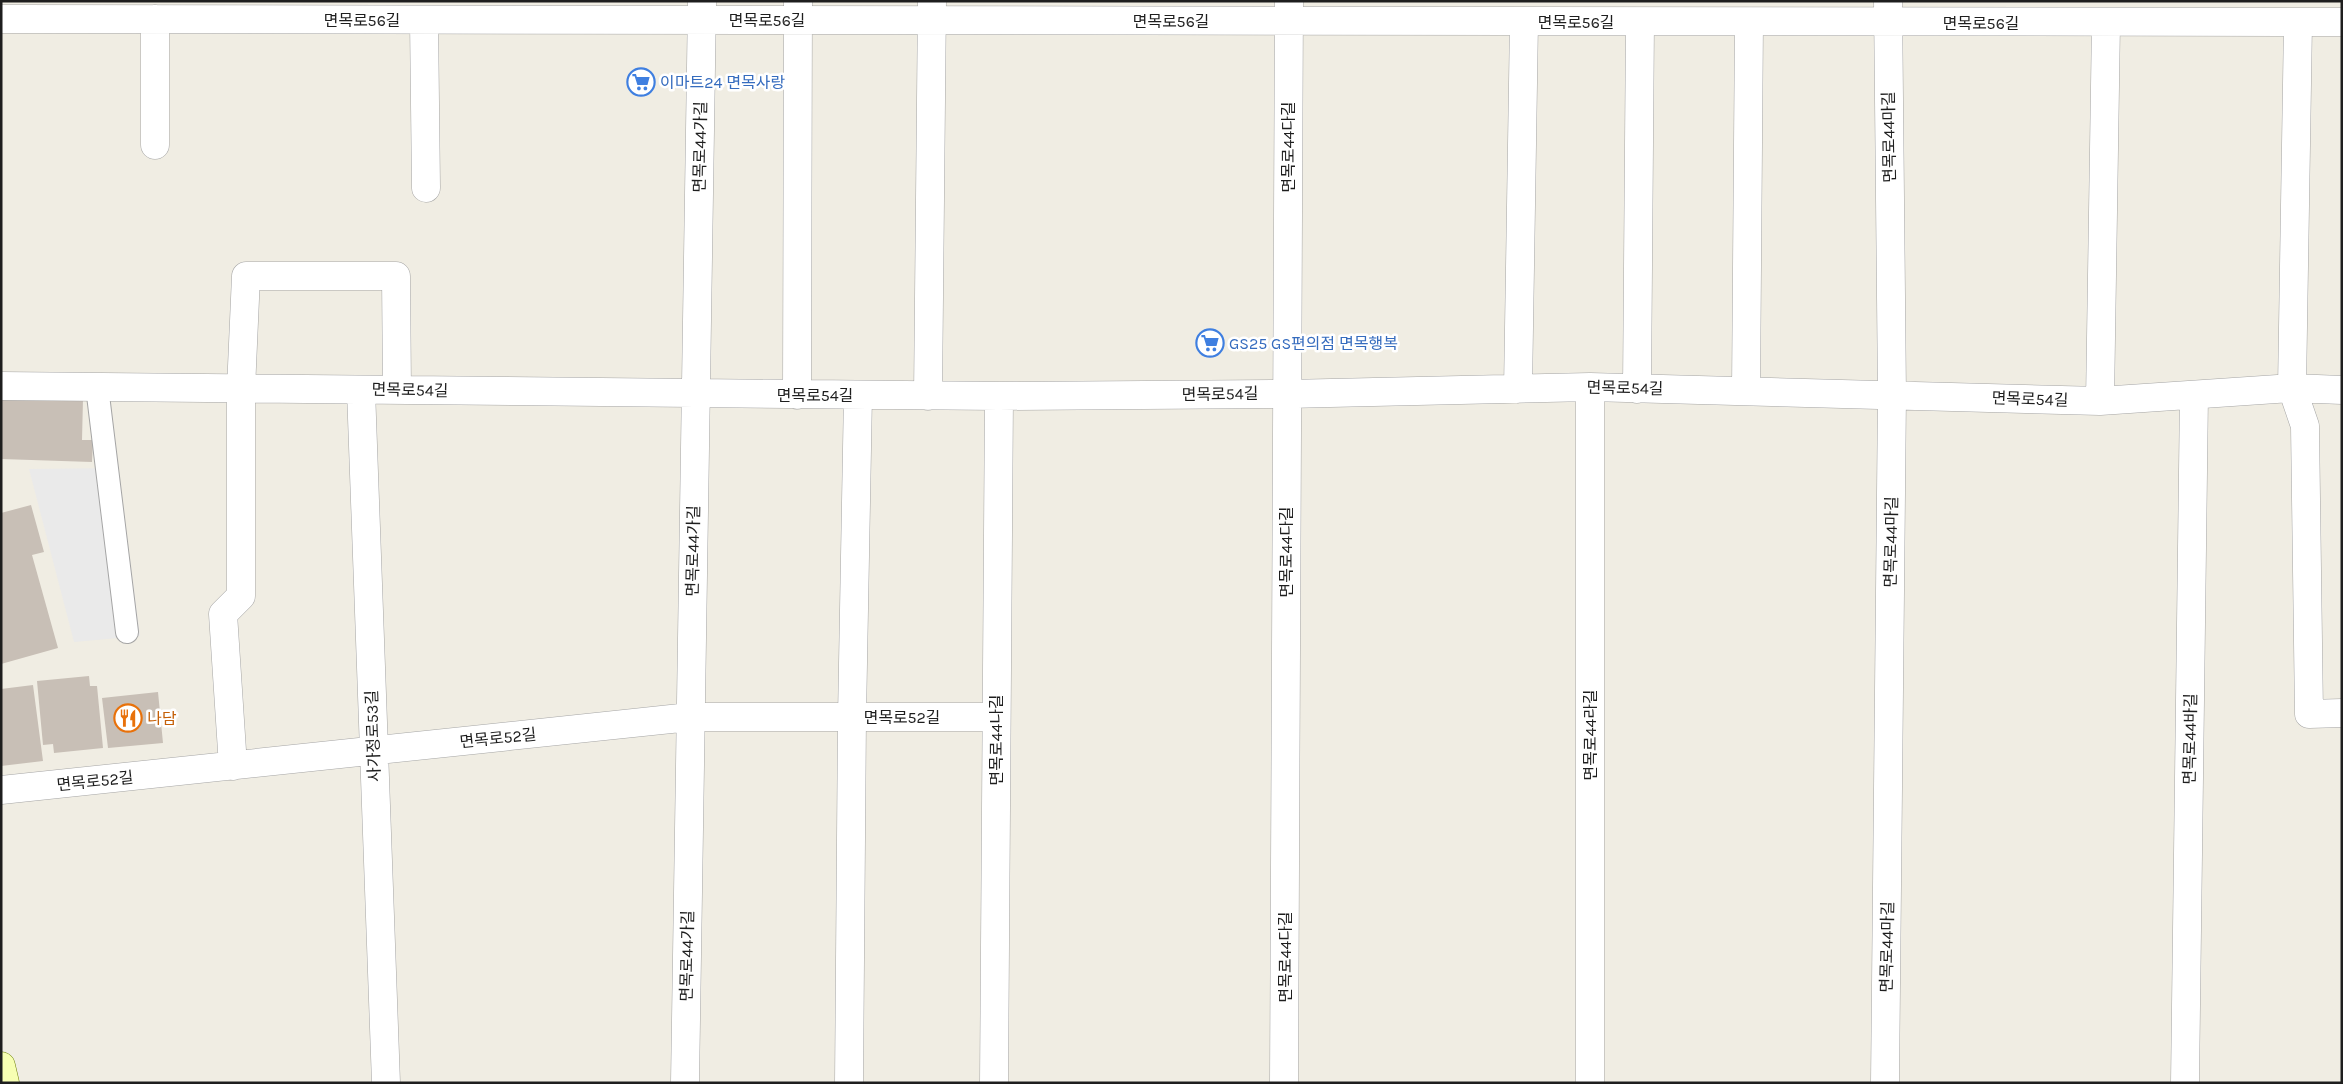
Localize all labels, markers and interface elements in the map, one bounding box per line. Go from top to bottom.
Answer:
street label: 면목로56길 [323,11,401,30]
street label: 면목로56길 [728,11,806,30]
street label: 면목로56길 [1132,12,1210,31]
street label: 면목로56길 [1537,13,1615,32]
street label: 면목로56길 [1942,14,2020,33]
supermarket icon: 이마트24 면목사랑 [626,67,656,97]
place label: 이마트24 면목사랑 [660,73,785,92]
street label: 면목로44마길 [1879,91,1899,183]
street label: 면목로44가길 [690,101,710,193]
street label: 면목로44다길 [1279,101,1298,193]
supermarket icon: GS25 GS편의점 면목행복 [1195,328,1225,358]
place label: GS25 GS편의점 면목행복 [1229,334,1398,353]
street label: 면목로54길 [1586,378,1664,398]
street label: 면목로54길 [371,380,449,400]
street label: 면목로54길 [1181,384,1259,404]
street label: 면목로54길 [777,386,853,405]
street label: 면목로54길 [1991,388,2069,410]
street label: 면목로44마길 [1881,496,1901,588]
street label: 면목로44가길 [683,505,703,597]
street label: 면목로44다길 [1277,506,1296,598]
street label: 면목로44라길 [1581,689,1600,781]
street label: 사가정로53길 [362,690,384,782]
street label: 면목로44바길 [2180,693,2200,785]
street label: 면목로44나길 [987,694,1006,786]
restaurant icon: 나담 [113,703,143,733]
street label: 면목로52길 [863,708,941,727]
place label: 나담 [147,709,177,728]
street label: 면목로52길 [459,725,537,751]
street label: 면목로52길 [56,768,134,794]
street label: 면목로44마길 [1877,901,1897,993]
street label: 면목로44가길 [677,910,697,1002]
street label: 면목로44다길 [1276,911,1295,1003]

